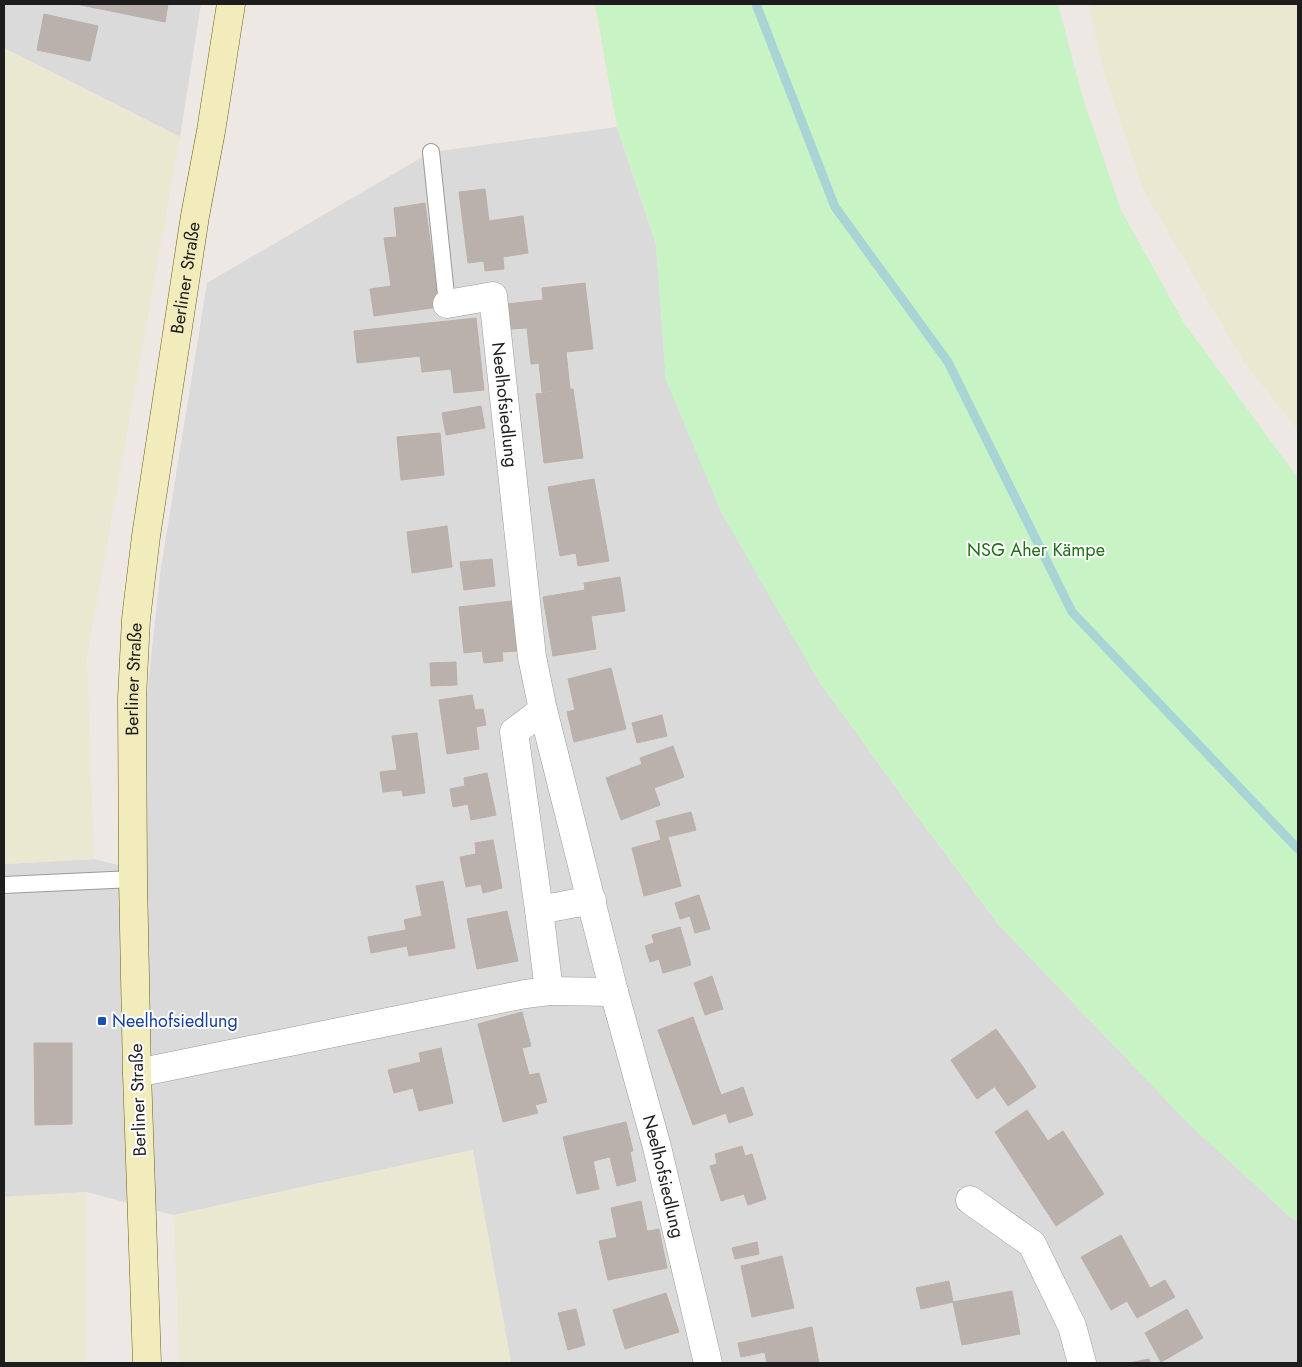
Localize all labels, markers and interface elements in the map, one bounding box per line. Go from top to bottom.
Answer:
street label: Berliner Straße [164,220,207,336]
street label: Neelhofsiedlung [485,341,524,469]
park label: NSG Aher Kämpe [967,537,1105,563]
street label: Berliner Straße [119,622,149,736]
place label: Neelhofsiedlung [112,1008,238,1034]
marker: Neelhofsiedlung [96,1015,108,1027]
street label: Berliner Straße [123,1043,153,1157]
street label: Neelhofsiedlung [636,1112,691,1241]

